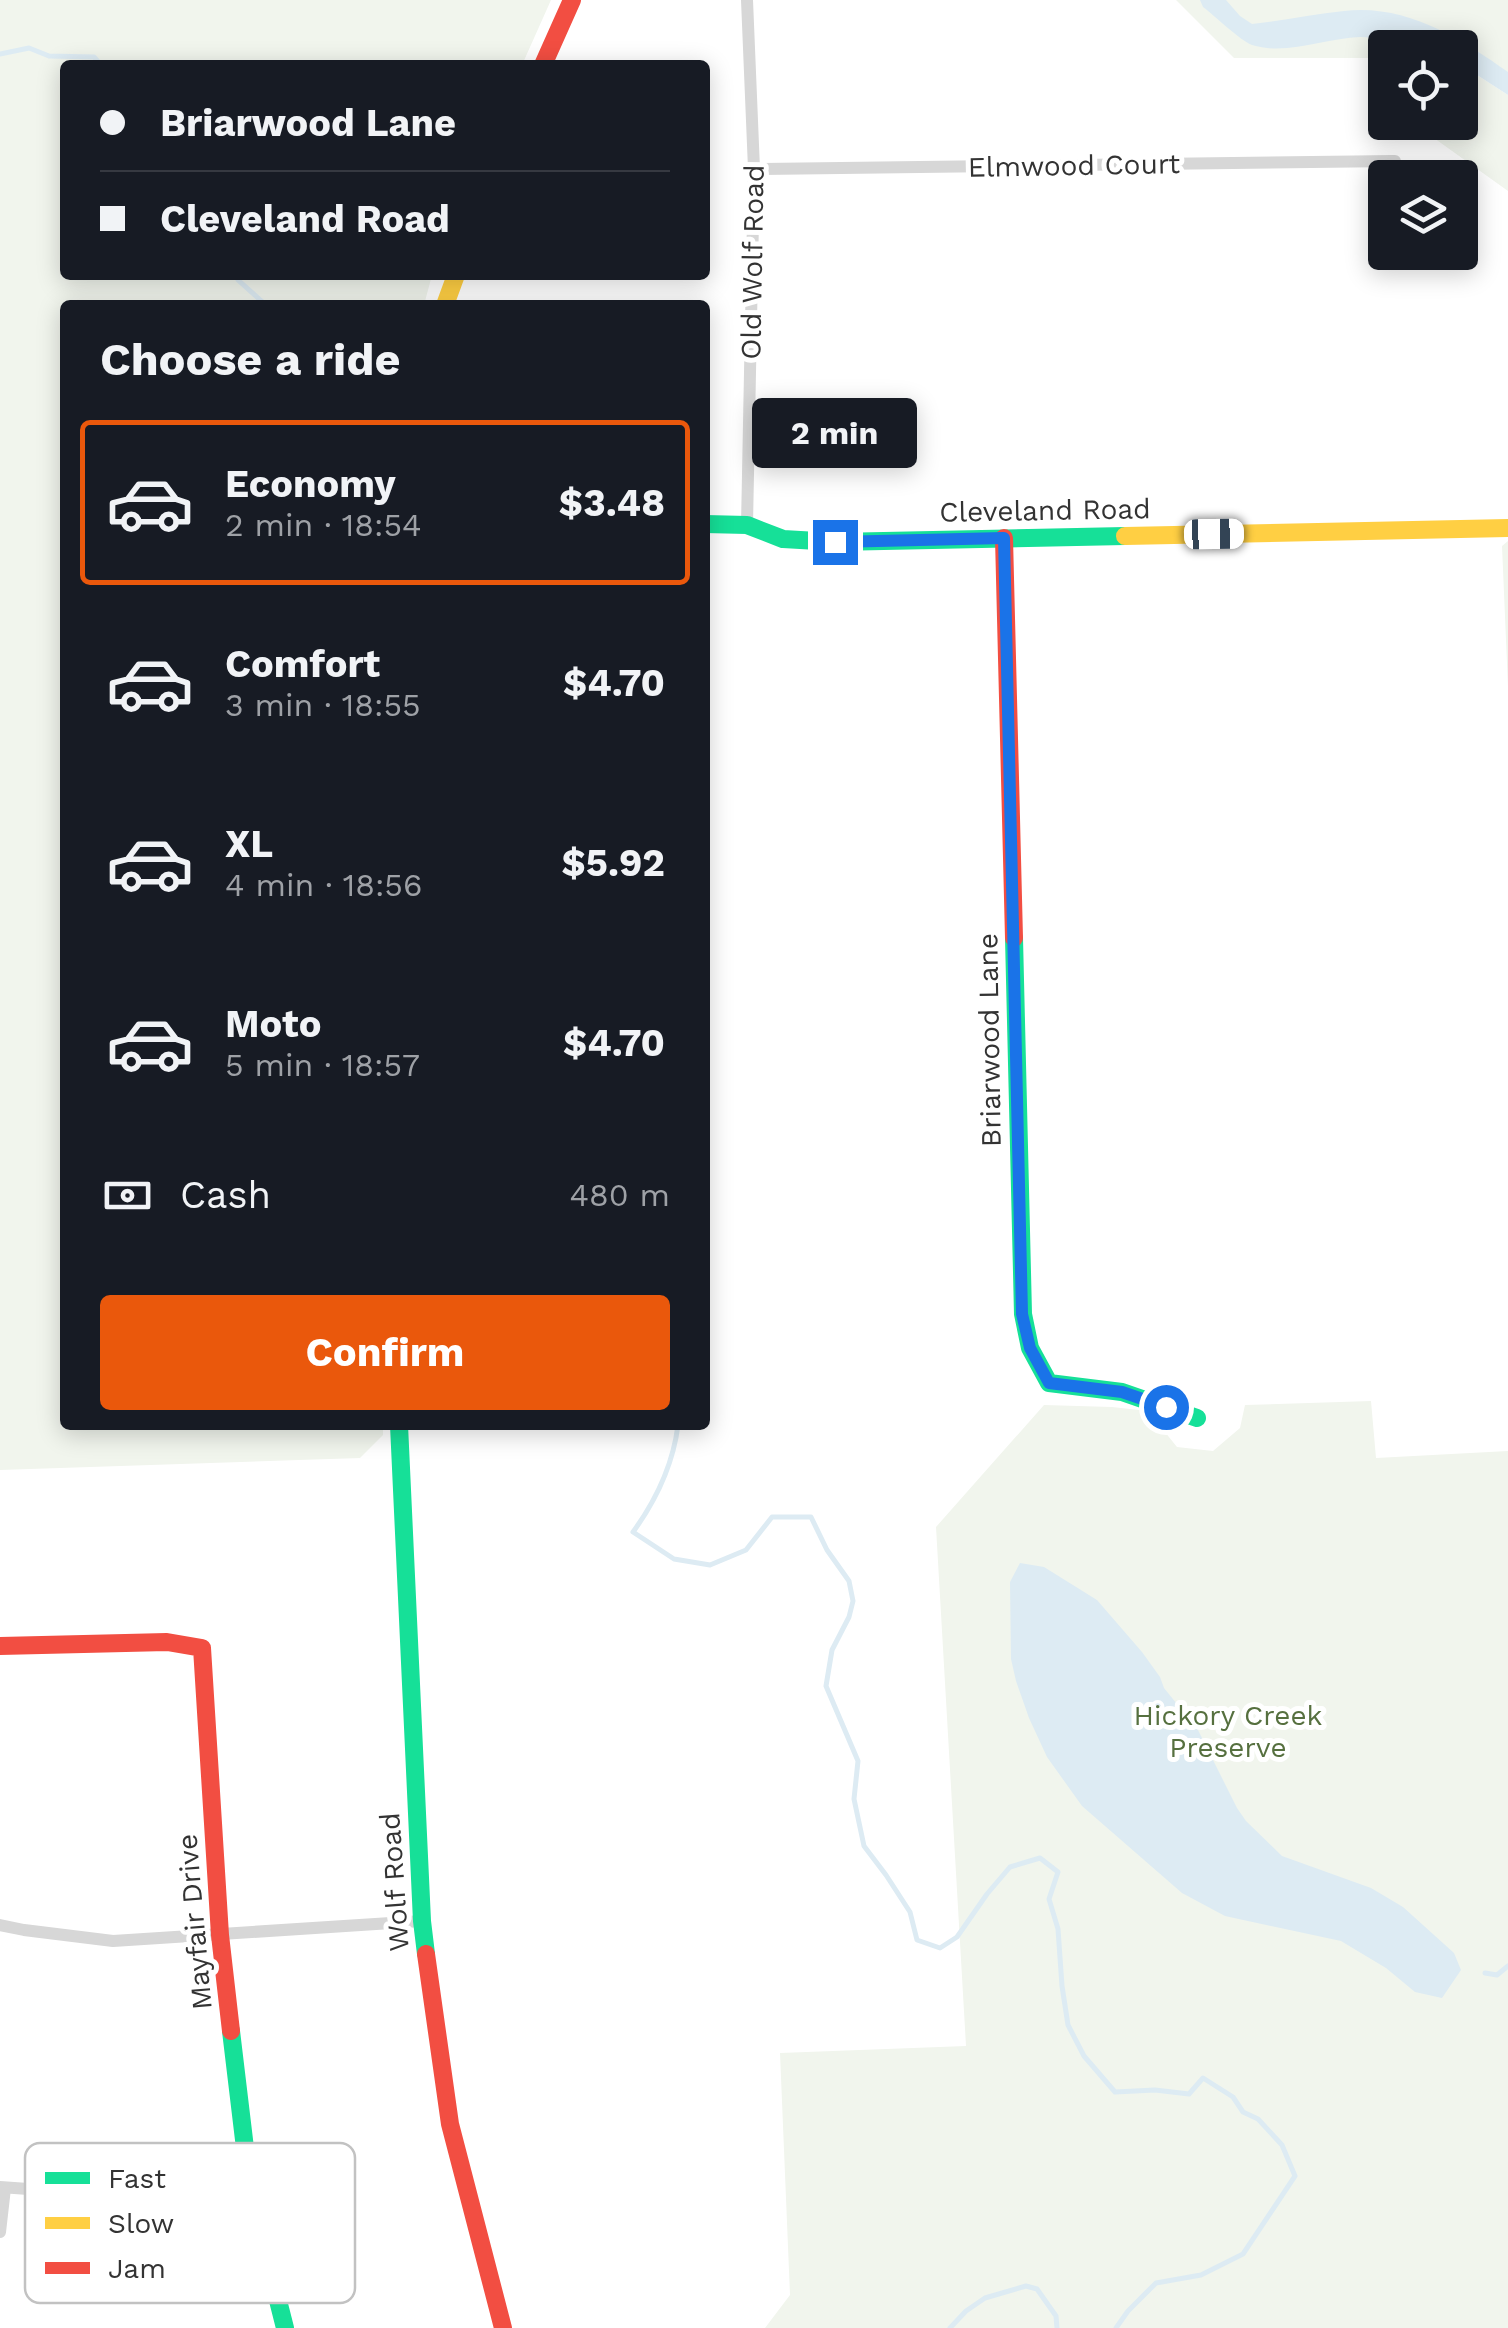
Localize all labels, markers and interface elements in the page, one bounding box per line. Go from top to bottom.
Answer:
map controls [1368,30,1478,270]
button: locate [1368,30,1478,140]
text: Briarwood Lane [160,101,456,145]
street label: Elmwood Court [968,147,1181,184]
button: layers [1368,160,1478,270]
street label: Old Wolf Road [734,164,771,360]
text: Cleveland Road [160,197,450,241]
text: Choose a ride [100,333,400,386]
callout: 2 min [752,397,918,467]
text: 2 min [791,414,878,452]
icon: car [105,458,195,548]
text: Economy [225,462,396,506]
text: $3.48 [559,481,665,525]
street label: Cleveland Road [939,492,1151,529]
text: 2 min · 18:54 [225,506,422,544]
car [1184,518,1244,550]
route end [813,520,858,565]
icon: car [105,638,195,728]
text: Comfort [225,642,380,686]
text: $4.70 [563,661,665,705]
text: 3 min · 18:55 [225,686,421,724]
icon: car [105,818,195,908]
text: XL [225,822,273,866]
text: $5.92 [561,841,665,885]
text: 4 min · 18:56 [225,866,422,904]
street label: Briarwood Lane [971,933,1008,1147]
icon: car [105,998,195,1088]
text: Moto [225,1002,321,1046]
text: $4.70 [563,1021,665,1065]
text: 5 min · 18:57 [225,1046,420,1084]
icon: cash [100,1168,155,1223]
text: Cash [180,1173,271,1217]
text: 480 m [569,1176,670,1214]
button: Confirm [100,1295,670,1410]
route start [1144,1385,1189,1430]
park label: Hickory Creek Preserve [1134,1699,1323,1764]
street label: Wolf Road [373,1811,416,1953]
street label: Mayfair Drive [170,1833,219,2011]
legend [25,2143,355,2303]
text: Fast [108,2162,166,2195]
text: Slow [108,2207,174,2240]
text: Jam [108,2252,166,2285]

